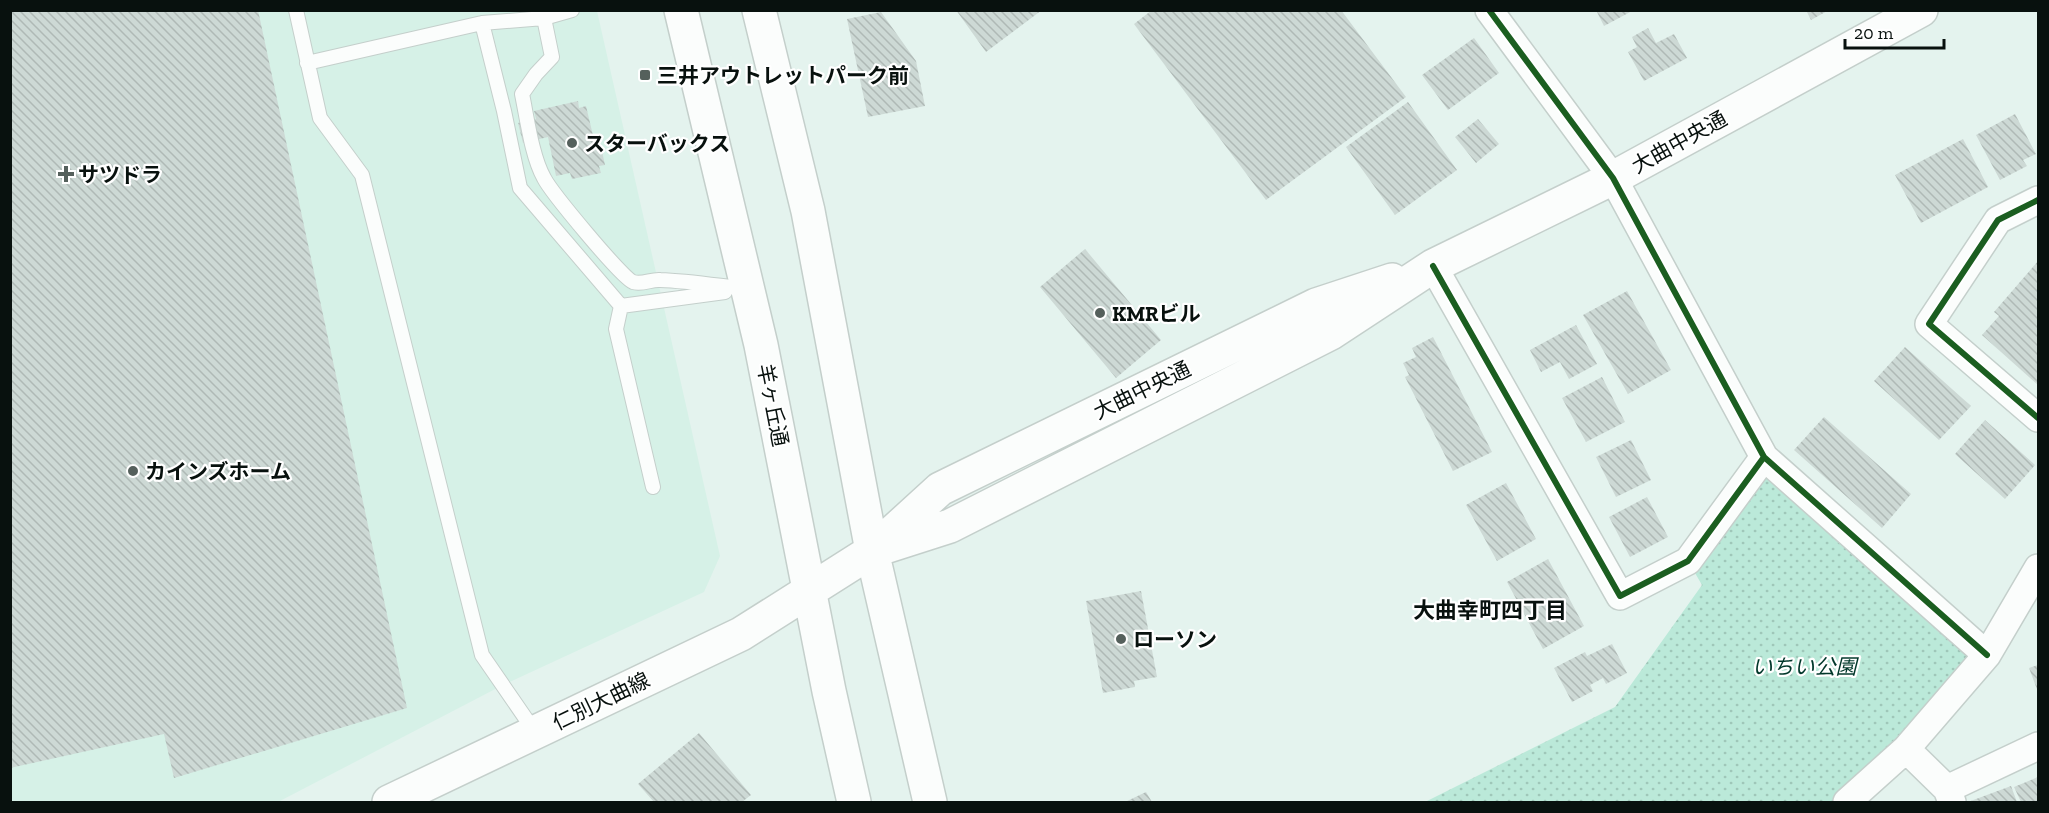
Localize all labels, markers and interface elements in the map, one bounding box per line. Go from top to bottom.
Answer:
scale bar [1845,12,1944,50]
text: 20 m [1854,22,1894,44]
place label: 三井アウトレットパーク前 [657,63,909,88]
marker: 三井アウトレットパーク前 [638,68,652,82]
street label: 大曲中央通 [1627,106,1731,178]
place label: スターバックス [584,131,730,156]
marker: スターバックス [565,136,579,150]
place label: サツドラ [78,162,162,187]
marker: サツドラ [59,167,73,181]
place label: KMRビル [1112,301,1200,326]
marker: KMRビル [1093,306,1107,320]
street label: 大曲中央通 [1089,356,1195,424]
street label: 羊ヶ丘通 [753,361,793,449]
place label: カインズホーム [145,459,291,484]
marker: カインズホーム [126,464,140,478]
district label: 大曲幸町四丁目 [1413,597,1567,624]
place label: ローソン [1133,627,1217,652]
marker: ローソン [1114,632,1128,646]
park label: いちい公園 [1752,654,1859,679]
street label: 仁別大曲線 [548,667,654,735]

